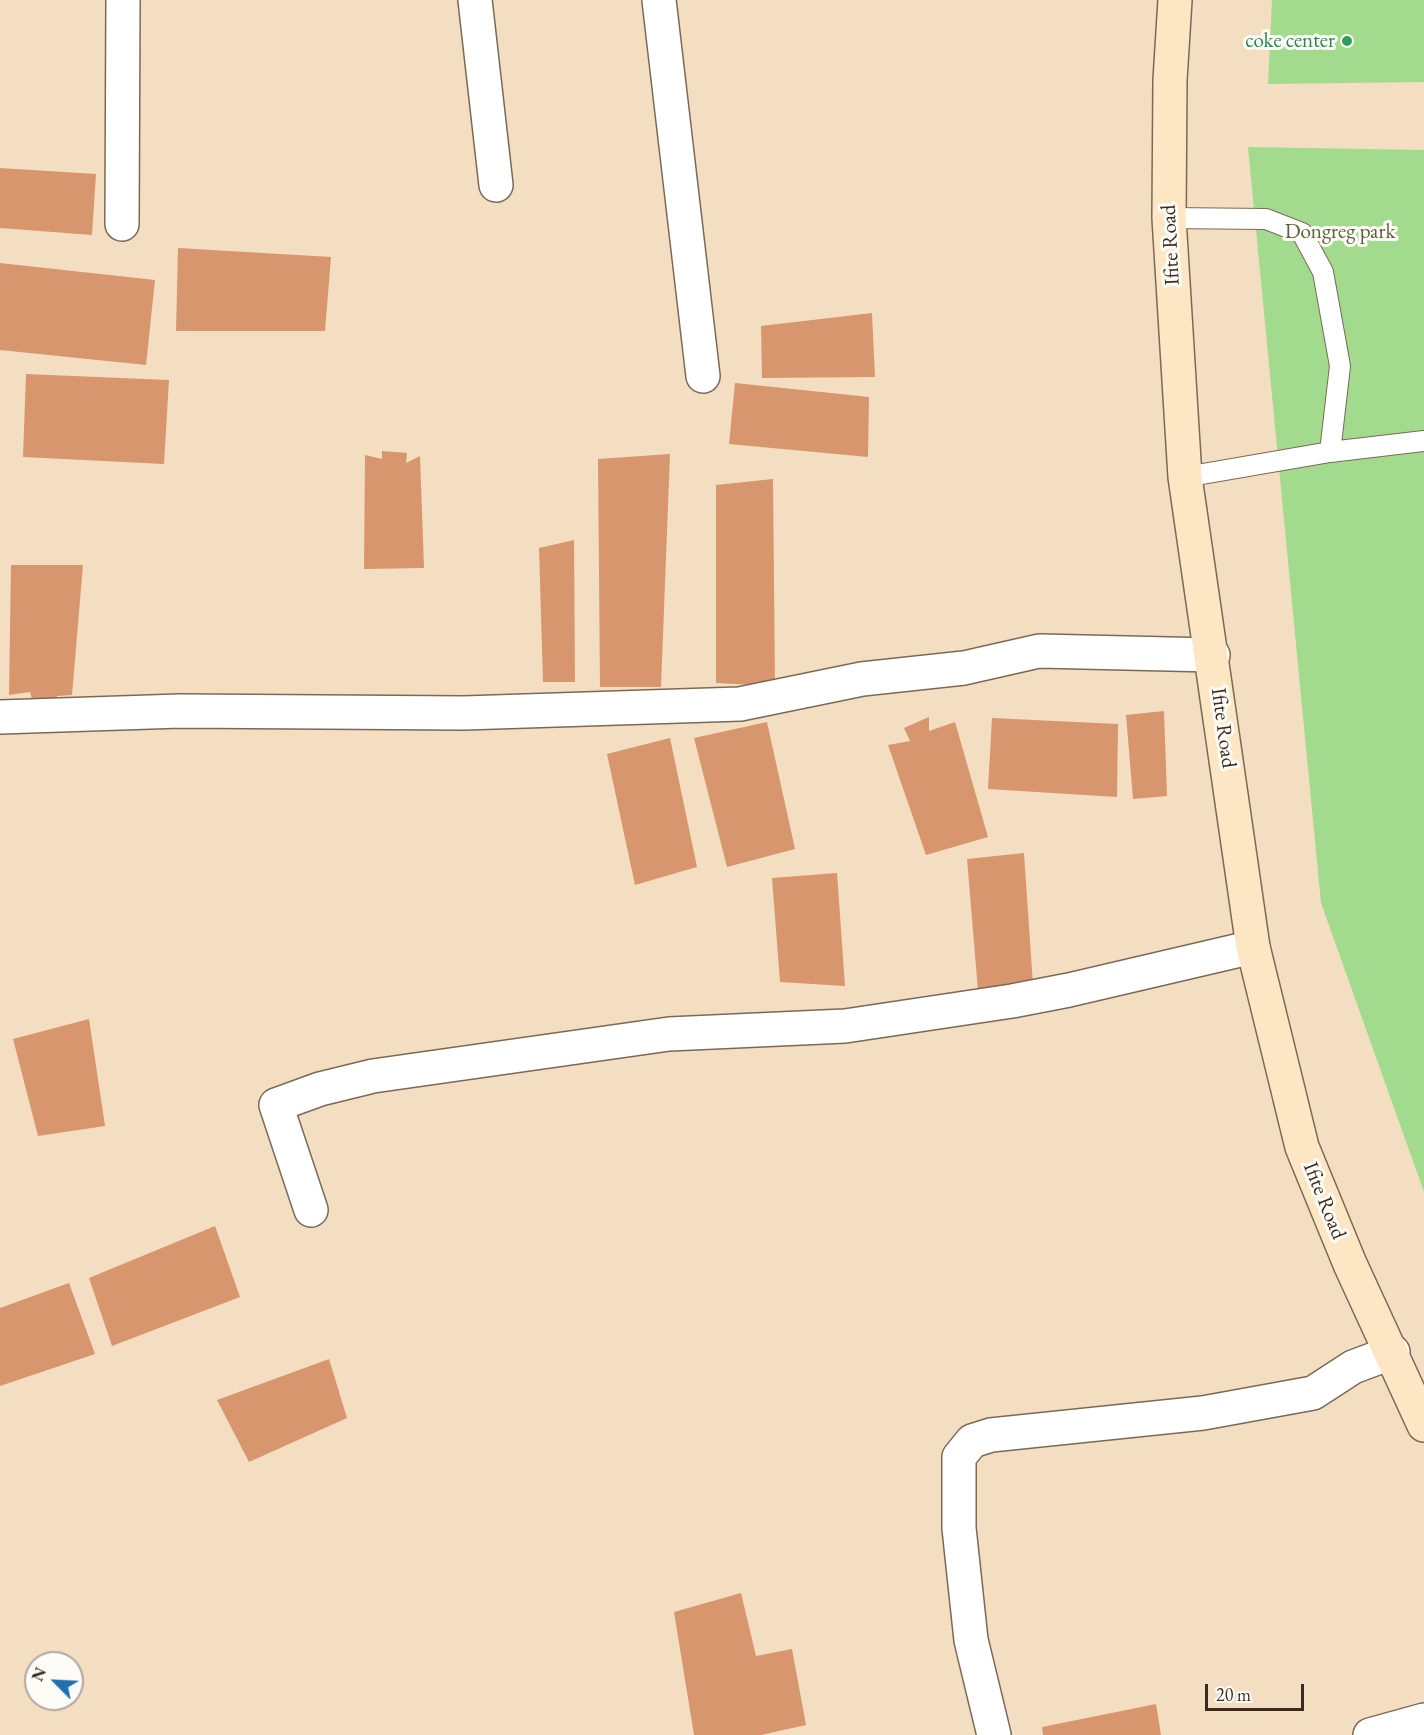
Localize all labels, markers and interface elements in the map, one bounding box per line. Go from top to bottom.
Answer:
place label: coke center [1245,28,1335,54]
marker: coke center [1340,34,1354,48]
street label: Ifite Road [1156,204,1186,286]
park label: Dongreg park [1285,219,1395,245]
street label: Ifite Road [1205,686,1241,770]
street label: Ifite Road [1297,1159,1351,1243]
north arrow [24,1651,84,1711]
text: N [27,1664,51,1684]
scale bar [1208,1672,1307,1710]
text: 20 m [1216,1683,1251,1706]

